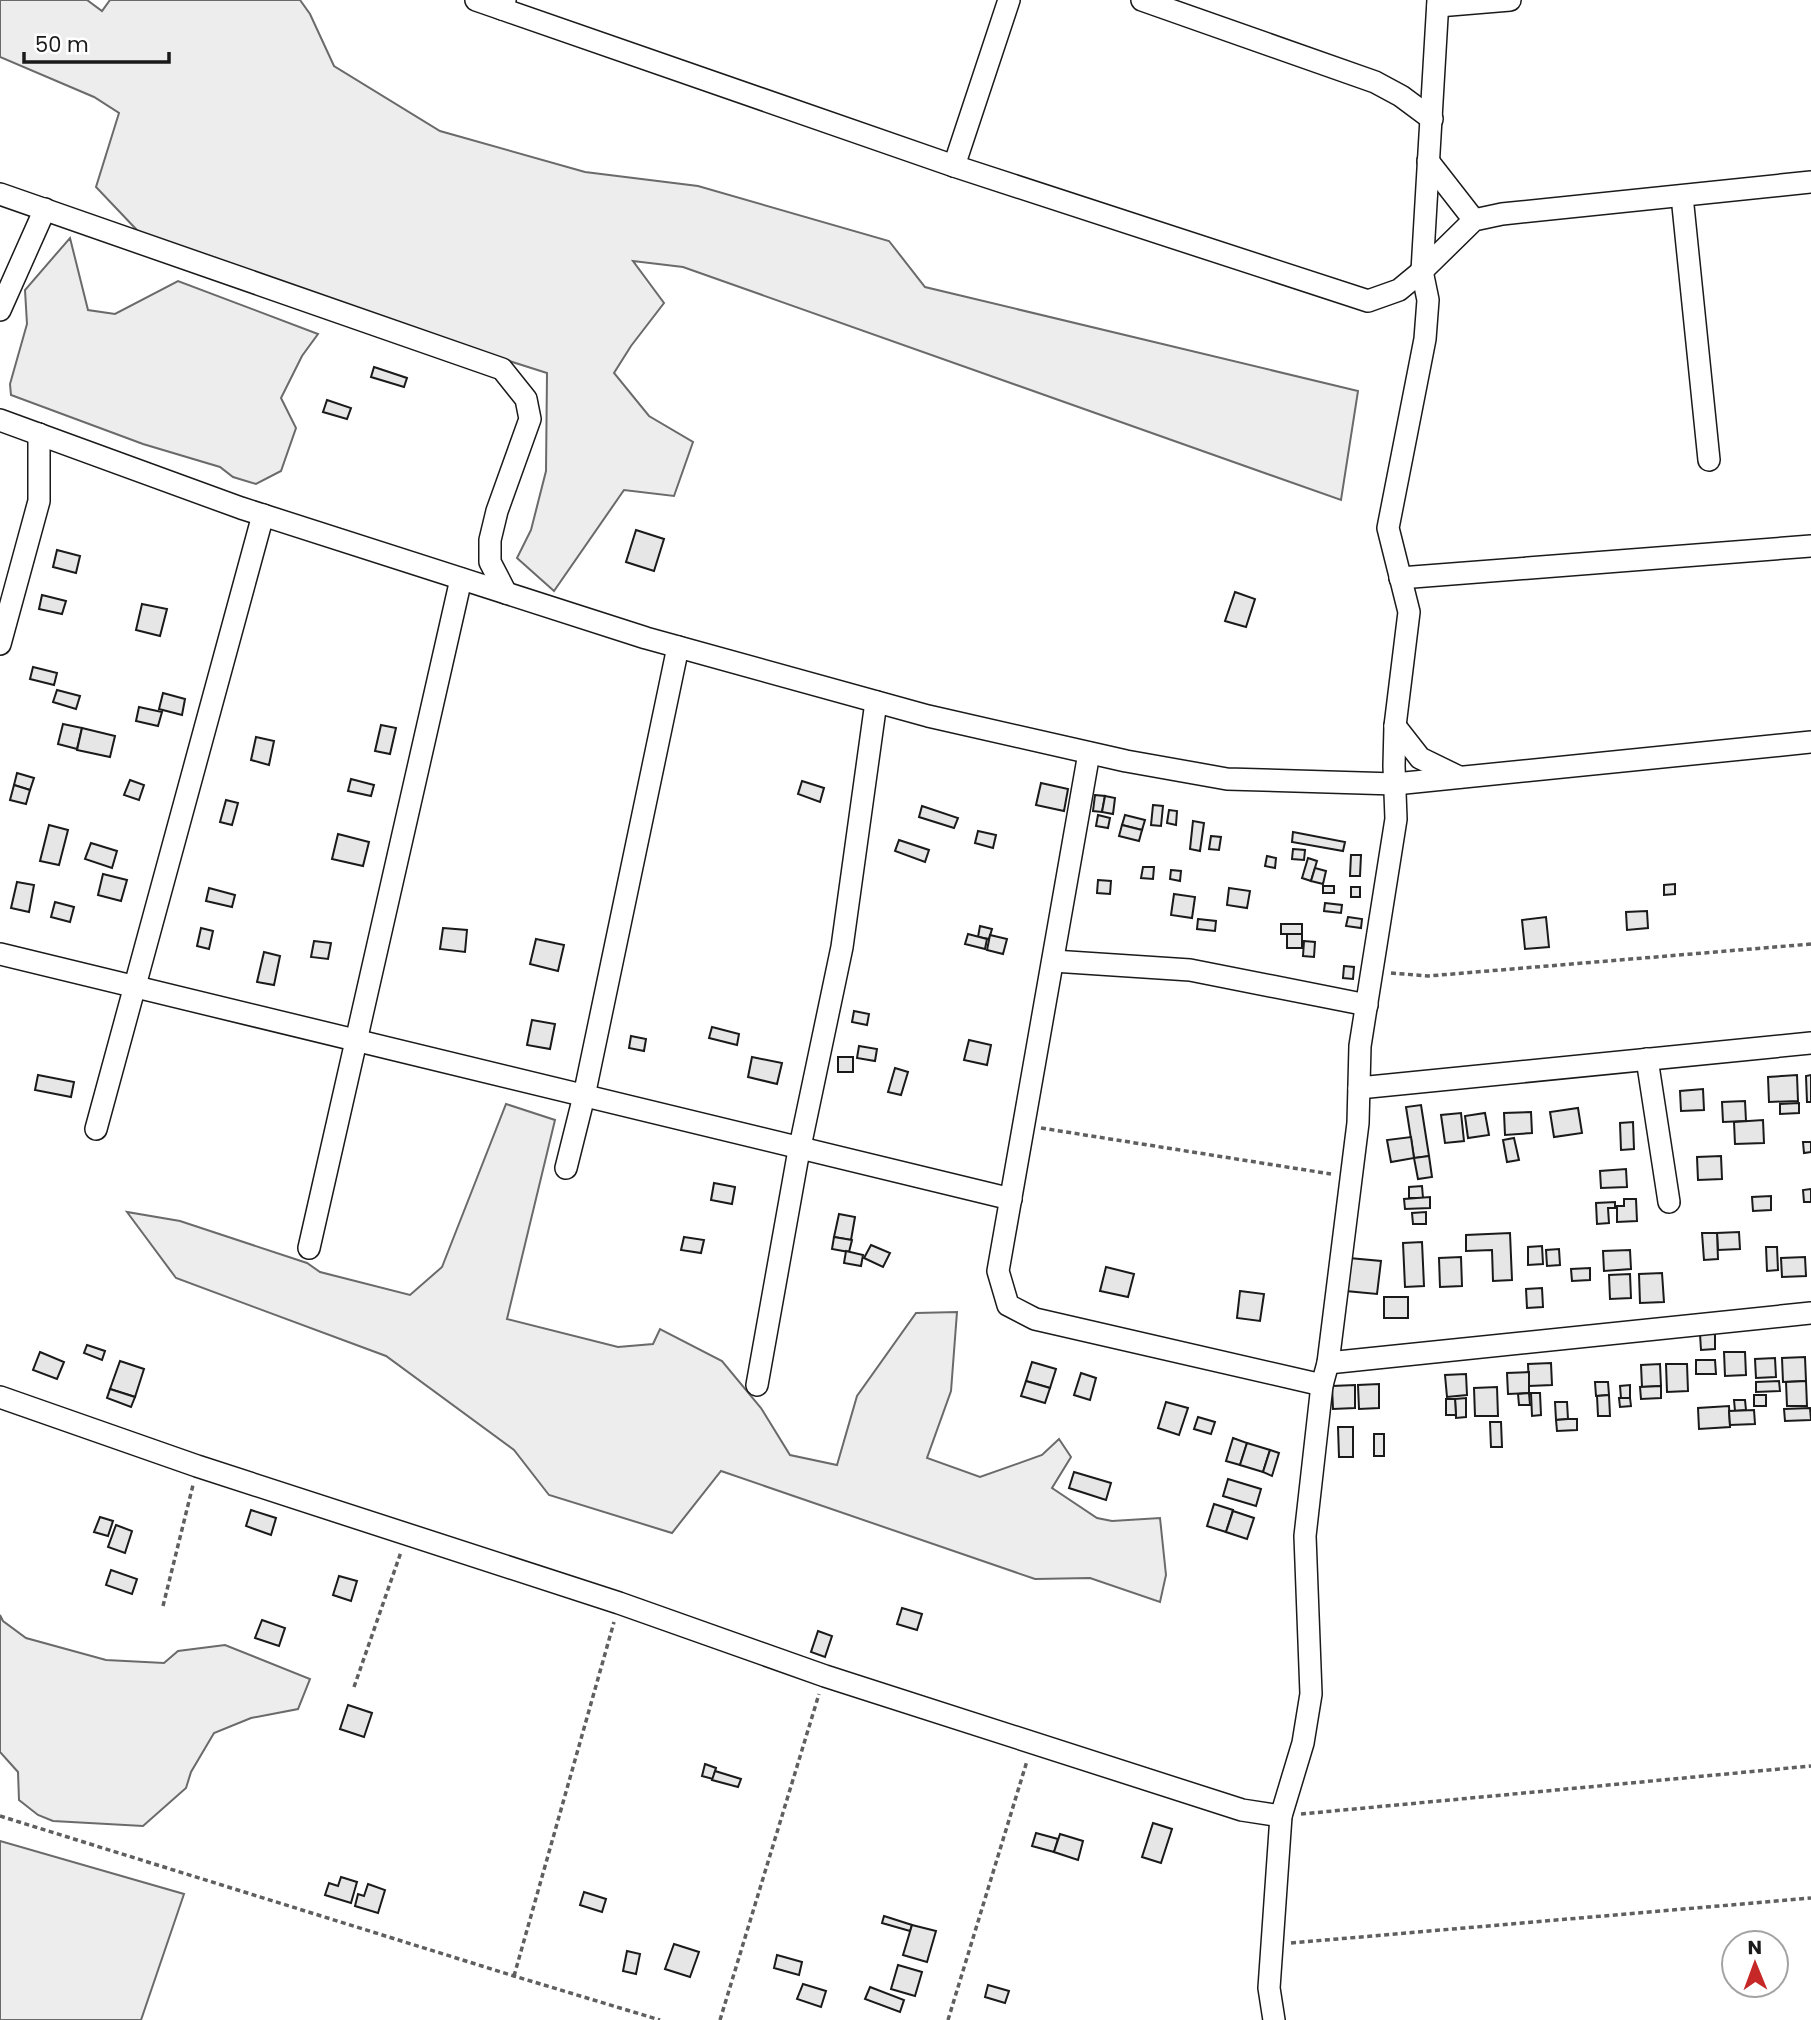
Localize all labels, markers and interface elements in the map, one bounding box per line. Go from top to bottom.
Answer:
scale bar [24,21,170,65]
text: 50 m [35,30,89,59]
north arrow [1720,1929,1790,1999]
text: N [1747,1934,1762,1961]

